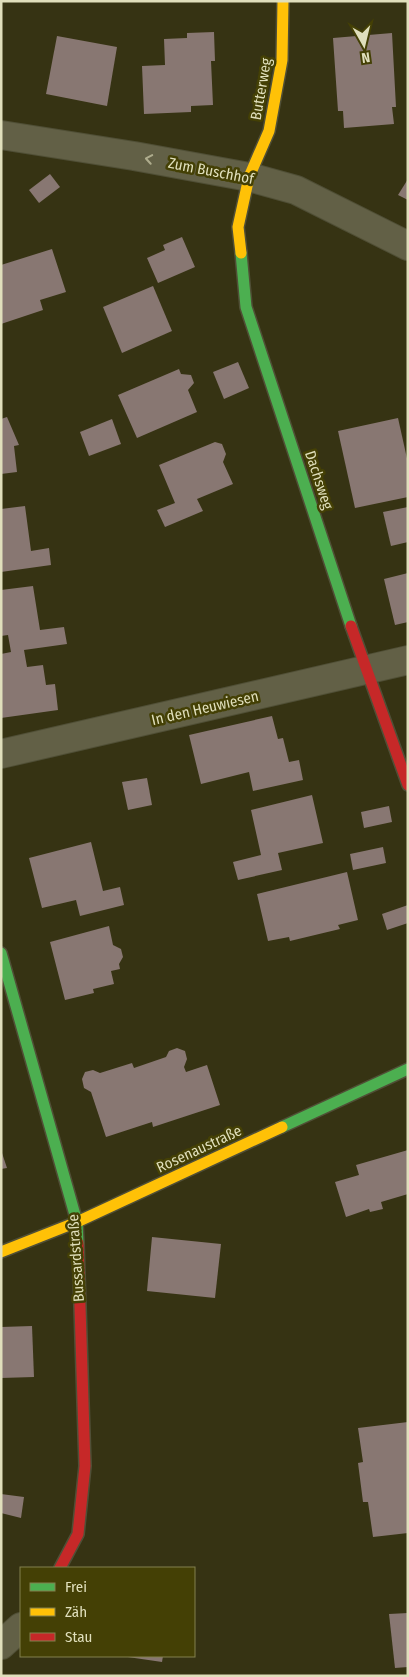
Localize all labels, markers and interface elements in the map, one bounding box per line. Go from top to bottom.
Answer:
north arrow [339,20,389,70]
text: N [360,48,371,66]
street label: Butterweg [247,57,275,121]
one-way arrow [145,154,153,164]
street label: Zum Buschhof [167,154,257,188]
street label: Dachsweg [301,448,337,512]
street label: In den Heuwiesen [150,687,260,729]
street label: Rosenaustraße [154,1121,244,1177]
street label: Bussardstraße [64,1214,88,1302]
legend [20,1567,195,1657]
text: Frei [65,1578,87,1596]
text: Zäh [65,1603,87,1621]
text: Stau [65,1628,92,1646]

